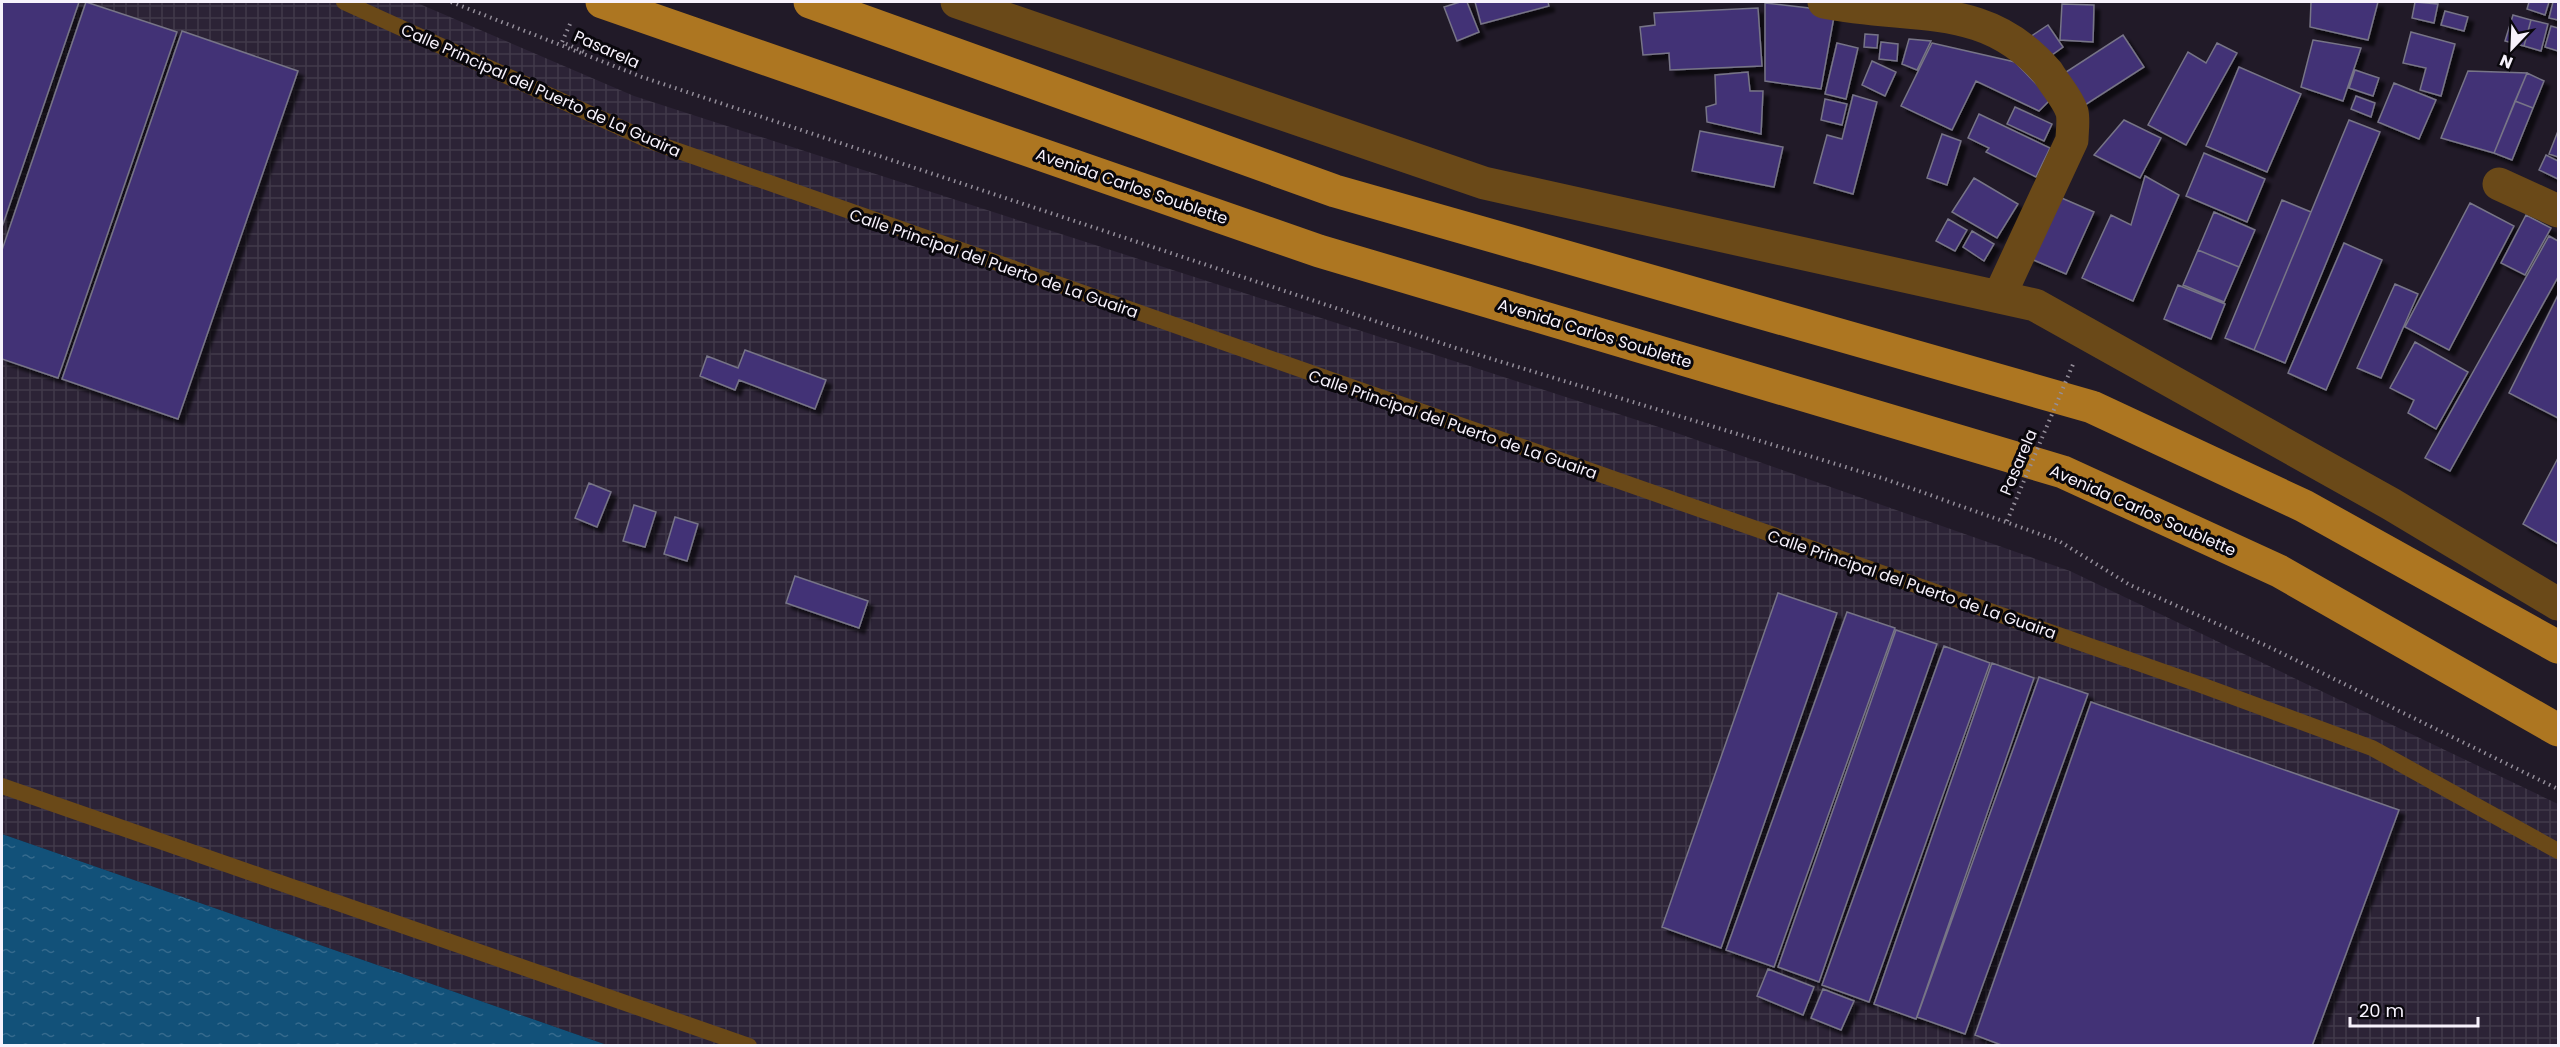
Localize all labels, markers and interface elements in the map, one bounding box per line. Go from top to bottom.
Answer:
street label: Calle Principal del Puerto de La Guaira [397,18,684,163]
north arrow [2482,18,2542,78]
street label: Pasarela [570,25,643,74]
text: N [2496,48,2516,74]
street label: Avenida Carlos Soublette [1033,143,1231,230]
street label: Calle Principal del Puerto de La Guaira [846,203,1141,324]
street label: Avenida Carlos Soublette [1495,293,1695,374]
street label: Calle Principal del Puerto de La Guaira [1305,364,1600,485]
street label: Pasarela [1994,426,2043,499]
street label: Avenida Carlos Soublette [2046,459,2240,562]
street label: Calle Principal del Puerto de La Guaira [1764,524,2059,645]
scale bar [2350,990,2478,1028]
text: 20 m [2359,998,2404,1023]

